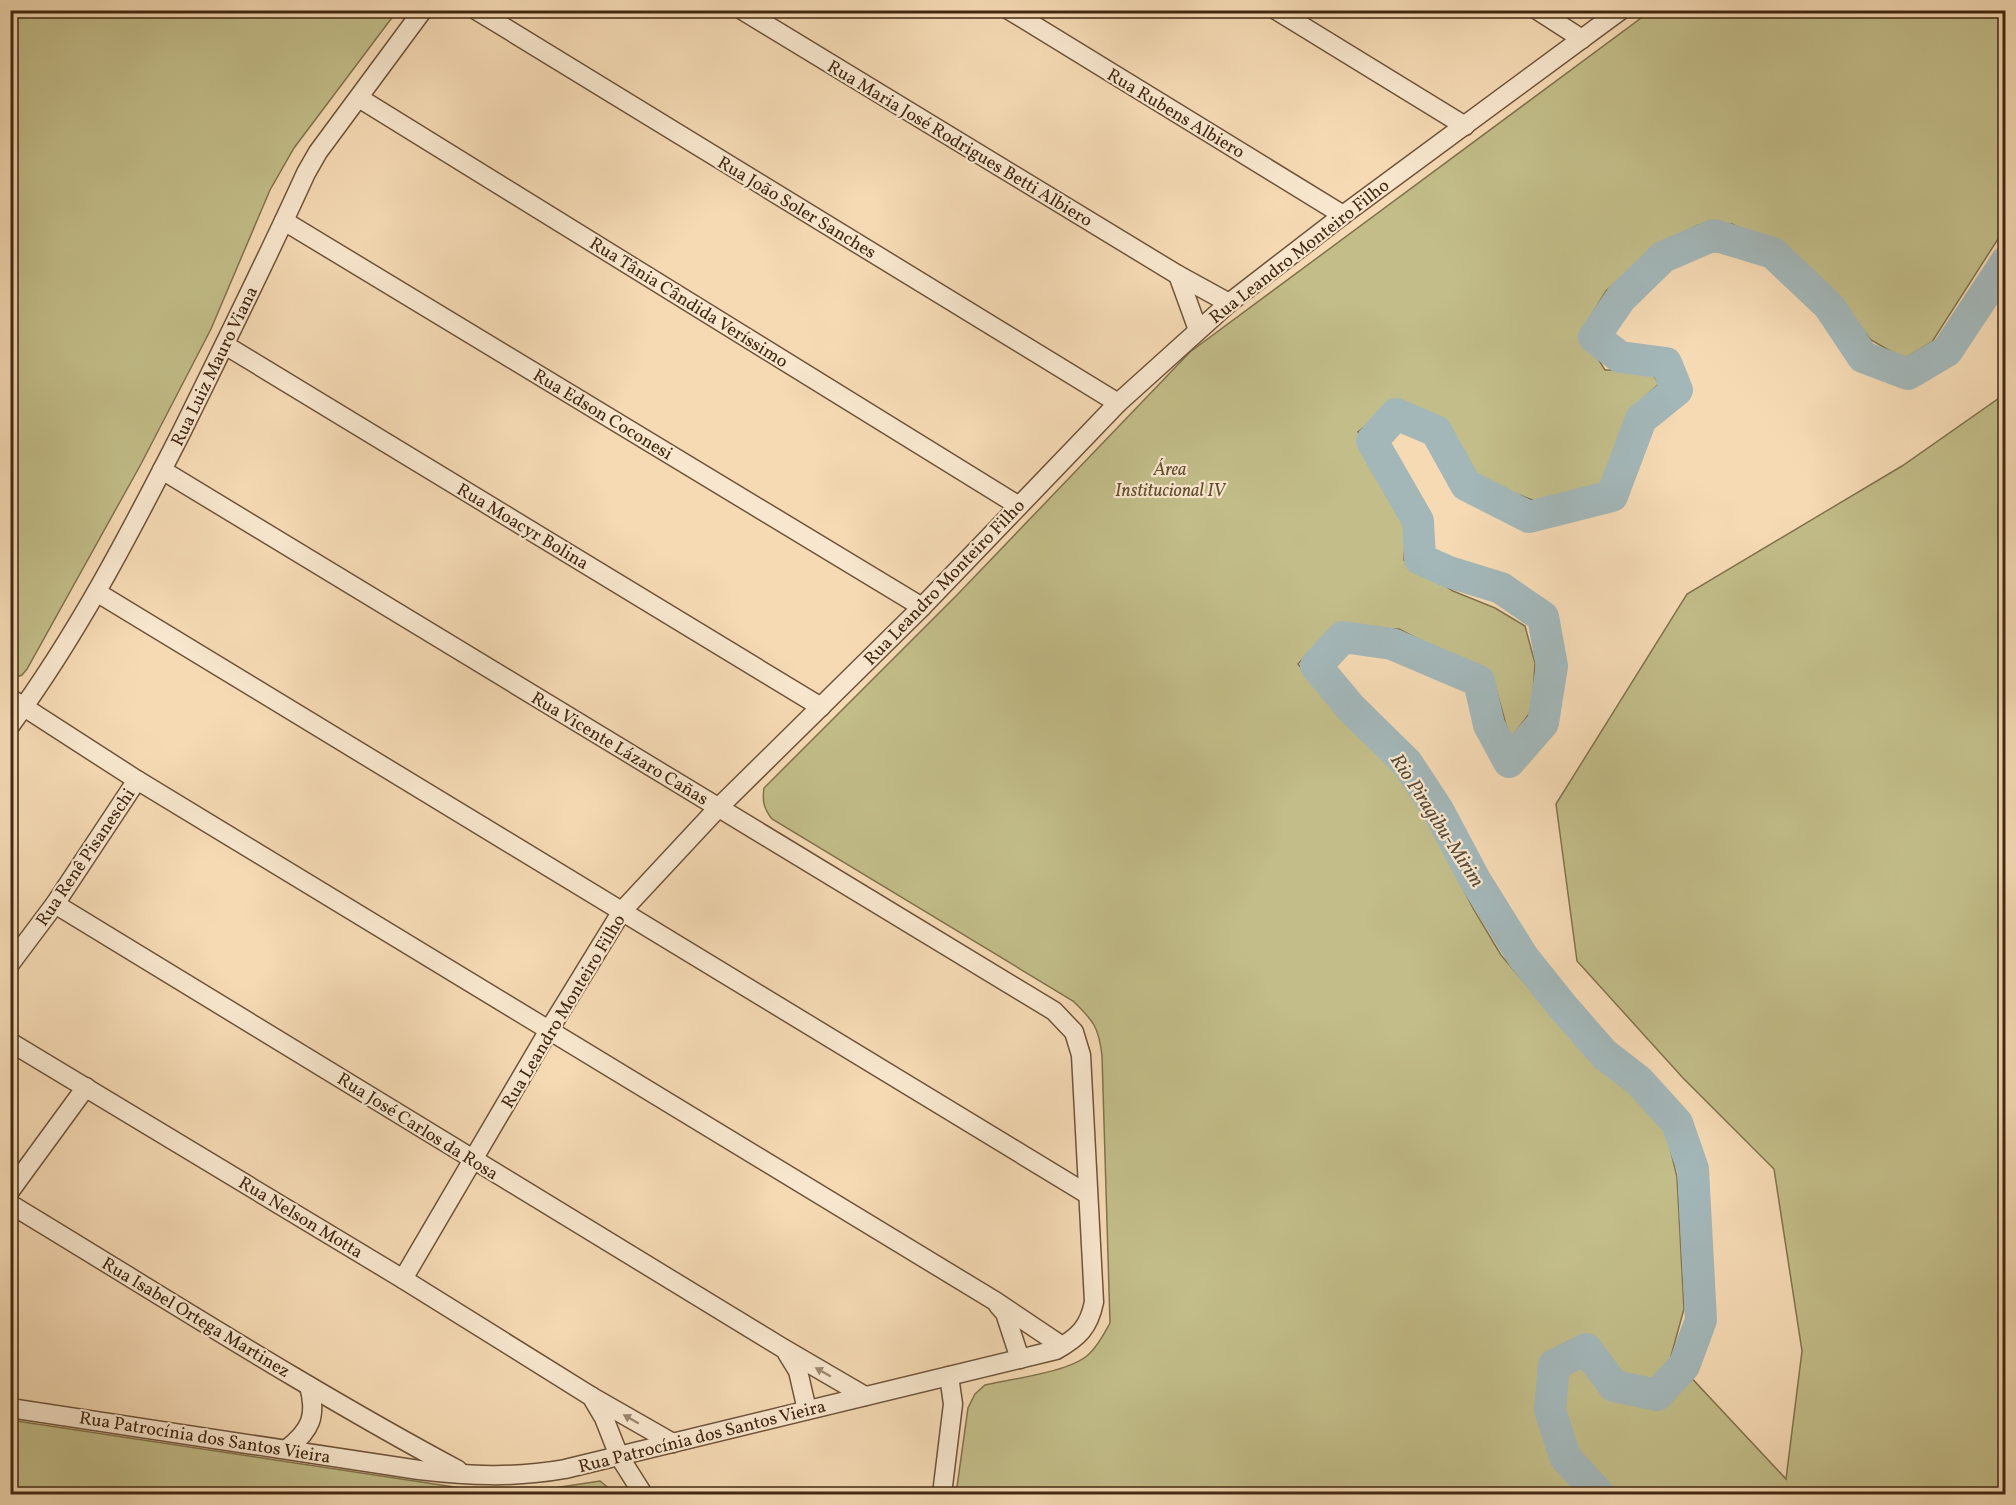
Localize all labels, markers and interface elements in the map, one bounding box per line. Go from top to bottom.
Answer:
street label: Rua Maria José Rodrigues Betti Albiero [822,55,1097,234]
street label: Rua Rubens Albiero [1102,63,1249,165]
street label: Rua João Soler Sanches [712,151,880,266]
street label: Rua Leandro Monteiro Filho [1205,174,1395,331]
street label: Rua Tânia Cândida Veríssimo [584,232,792,375]
street label: Rua Luiz Mauro Viana [166,283,265,451]
street label: Rua Edson Coconesi [528,364,677,467]
park label: Área Institucional IV [1115,458,1227,504]
street label: Rua Moacyr Bolina [451,478,593,577]
street label: Rua Leandro Monteiro Filho [859,494,1031,672]
street label: Rua Vicente Lázaro Cañas [526,686,713,812]
water label: Rio Piragibu-Mirim [1383,749,1490,893]
street label: Rua Renê Pisaneschi [31,784,142,932]
street label: Rua Leandro Monteiro Filho [496,910,632,1114]
street label: Rua José Carlos da Rosa [332,1067,503,1187]
street label: Rua Nelson Motta [233,1171,367,1265]
street label: Rua Isabel Ortega Martinez [96,1252,294,1385]
one-way arrow [815,1366,831,1377]
street label: Rua Patrocínia dos Santos Vieira [576,1395,829,1480]
street label: Rua Patrocínia dos Santos Vieira [77,1406,332,1471]
one-way arrow [623,1413,639,1424]

